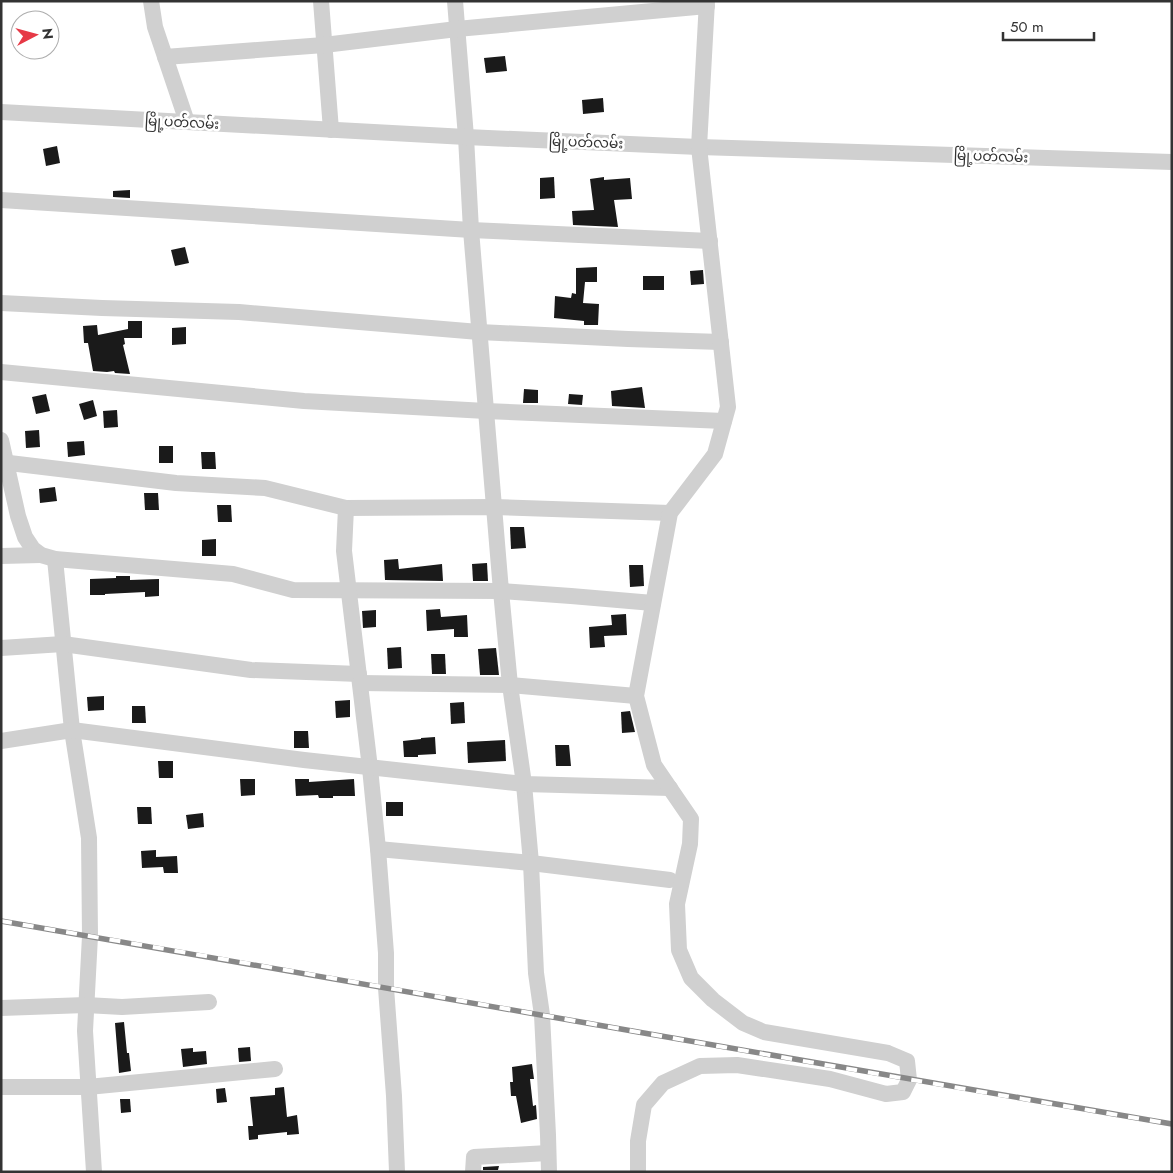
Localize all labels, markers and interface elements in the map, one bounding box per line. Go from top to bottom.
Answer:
north arrow [10,10,60,60]
scale bar [1003,10,1094,42]
text: 50 m [1010,16,1044,38]
text: N [37,27,58,40]
street label: မြို့ပတ်လမ်း [144,110,220,136]
street label: မြို့ပတ်လမ်း [548,131,624,155]
street label: မြို့ပတ်လမ်း [953,145,1029,169]

